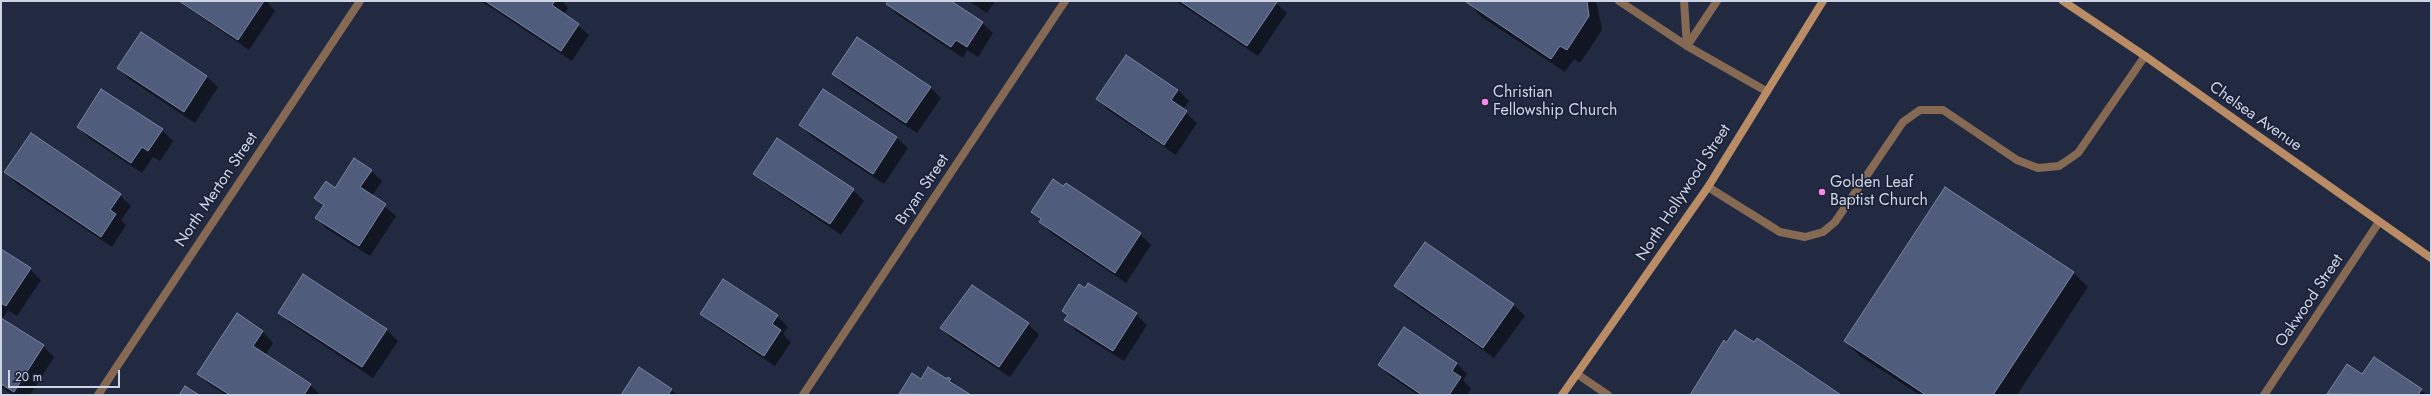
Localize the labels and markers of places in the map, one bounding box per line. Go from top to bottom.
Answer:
place label: Christian Fellowship Church [1493,83,1617,121]
marker: Christian Fellowship Church [1480,97,1490,107]
place label: Golden Leaf Baptist Church [1830,173,1928,211]
marker: Golden Leaf Baptist Church [1817,187,1827,197]

